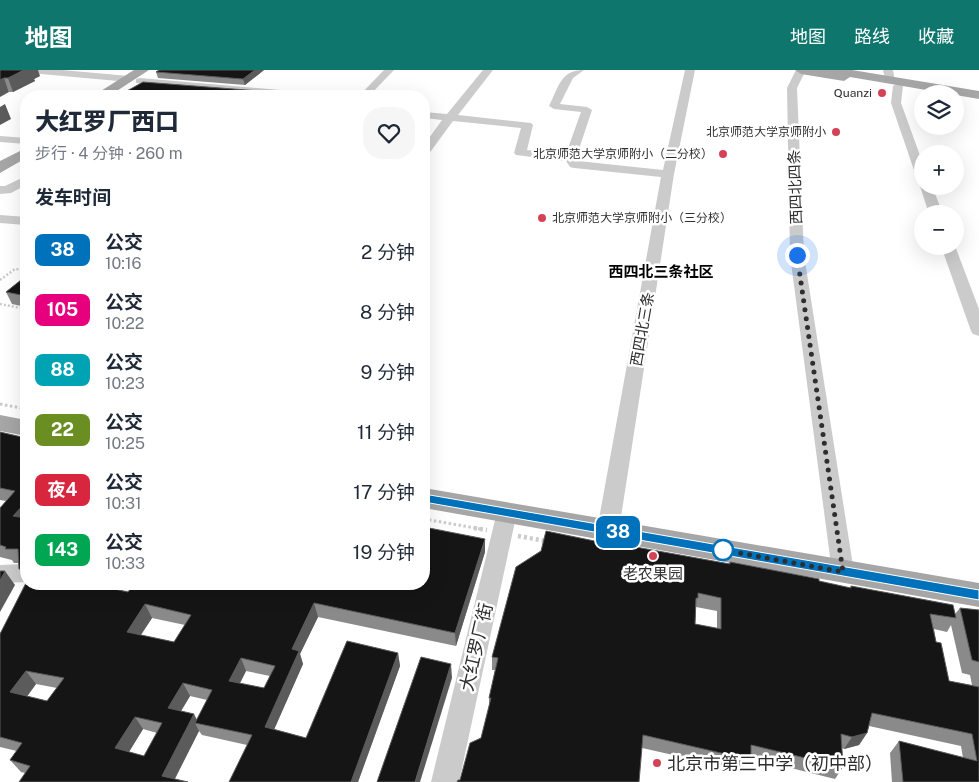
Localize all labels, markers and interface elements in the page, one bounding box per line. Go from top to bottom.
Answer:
text: 地图 [25,23,73,51]
text: 地图 [790,26,826,47]
text: 路线 [854,26,890,47]
text: 收藏 [918,26,954,47]
map controls [914,85,964,255]
button: layers [914,85,964,135]
place label: Quanzi [834,86,872,100]
marker: Quanzi [876,87,888,99]
text: 大红罗厂西口 [35,107,179,135]
button: heart [363,107,415,159]
place label: 北京师范大学京师附小 [706,125,826,139]
marker: 北京师范大学京师附小 [830,126,842,138]
text: 步行 · 4 分钟 · 260 m [35,144,183,163]
button: + [914,145,964,195]
place label: 北京师范大学京师附小（二分校） [533,147,713,161]
marker: 北京师范大学京师附小（二分校） [717,148,729,160]
street label: 西四北四条 [785,149,805,225]
text: 发车时间 [35,186,111,208]
button: − [914,205,964,255]
place label: 北京师范大学京师附小（三分校） [552,211,732,225]
marker: 北京师范大学京师附小（三分校） [536,212,548,224]
text: 公交 [105,231,143,253]
text: 38 [51,239,75,260]
text: 2 分钟 [361,241,415,263]
your location [785,243,810,268]
text: 10:16 [105,254,141,273]
district label: 西四北三条社区 [608,263,714,280]
text: 公交 [105,291,143,313]
street label: 西四北三条 [627,291,657,367]
text: 105 [47,299,78,320]
text: 8 分钟 [360,301,415,323]
text: 10:22 [105,314,144,333]
text: 公交 [105,351,143,373]
text: 88 [50,359,75,380]
text: 9 分钟 [361,361,415,383]
text: 10:23 [105,374,145,393]
text: 公交 [105,411,143,433]
text: 22 [51,419,74,440]
text: 11 分钟 [357,421,415,443]
text: 10:25 [105,434,145,453]
text: 公交 [105,471,143,493]
text: 夜4 [48,479,77,500]
text: 17 分钟 [353,481,415,503]
text: 10:31 [105,494,142,513]
line badge: 38 [596,516,640,548]
text: 38 [606,521,630,542]
text: 公交 [105,531,143,553]
text: 143 [47,539,78,560]
unlabelled marker [712,539,734,561]
text: 19 分钟 [353,541,415,563]
marker: 老农果园 [647,550,659,562]
text: 10:33 [105,554,145,573]
place label: 老农果园 [623,565,683,582]
street label: 大红罗厂街 [456,601,496,693]
place label: 北京市第三中学（初中部） [667,753,883,774]
marker: 北京市第三中学（初中部） [651,757,663,769]

